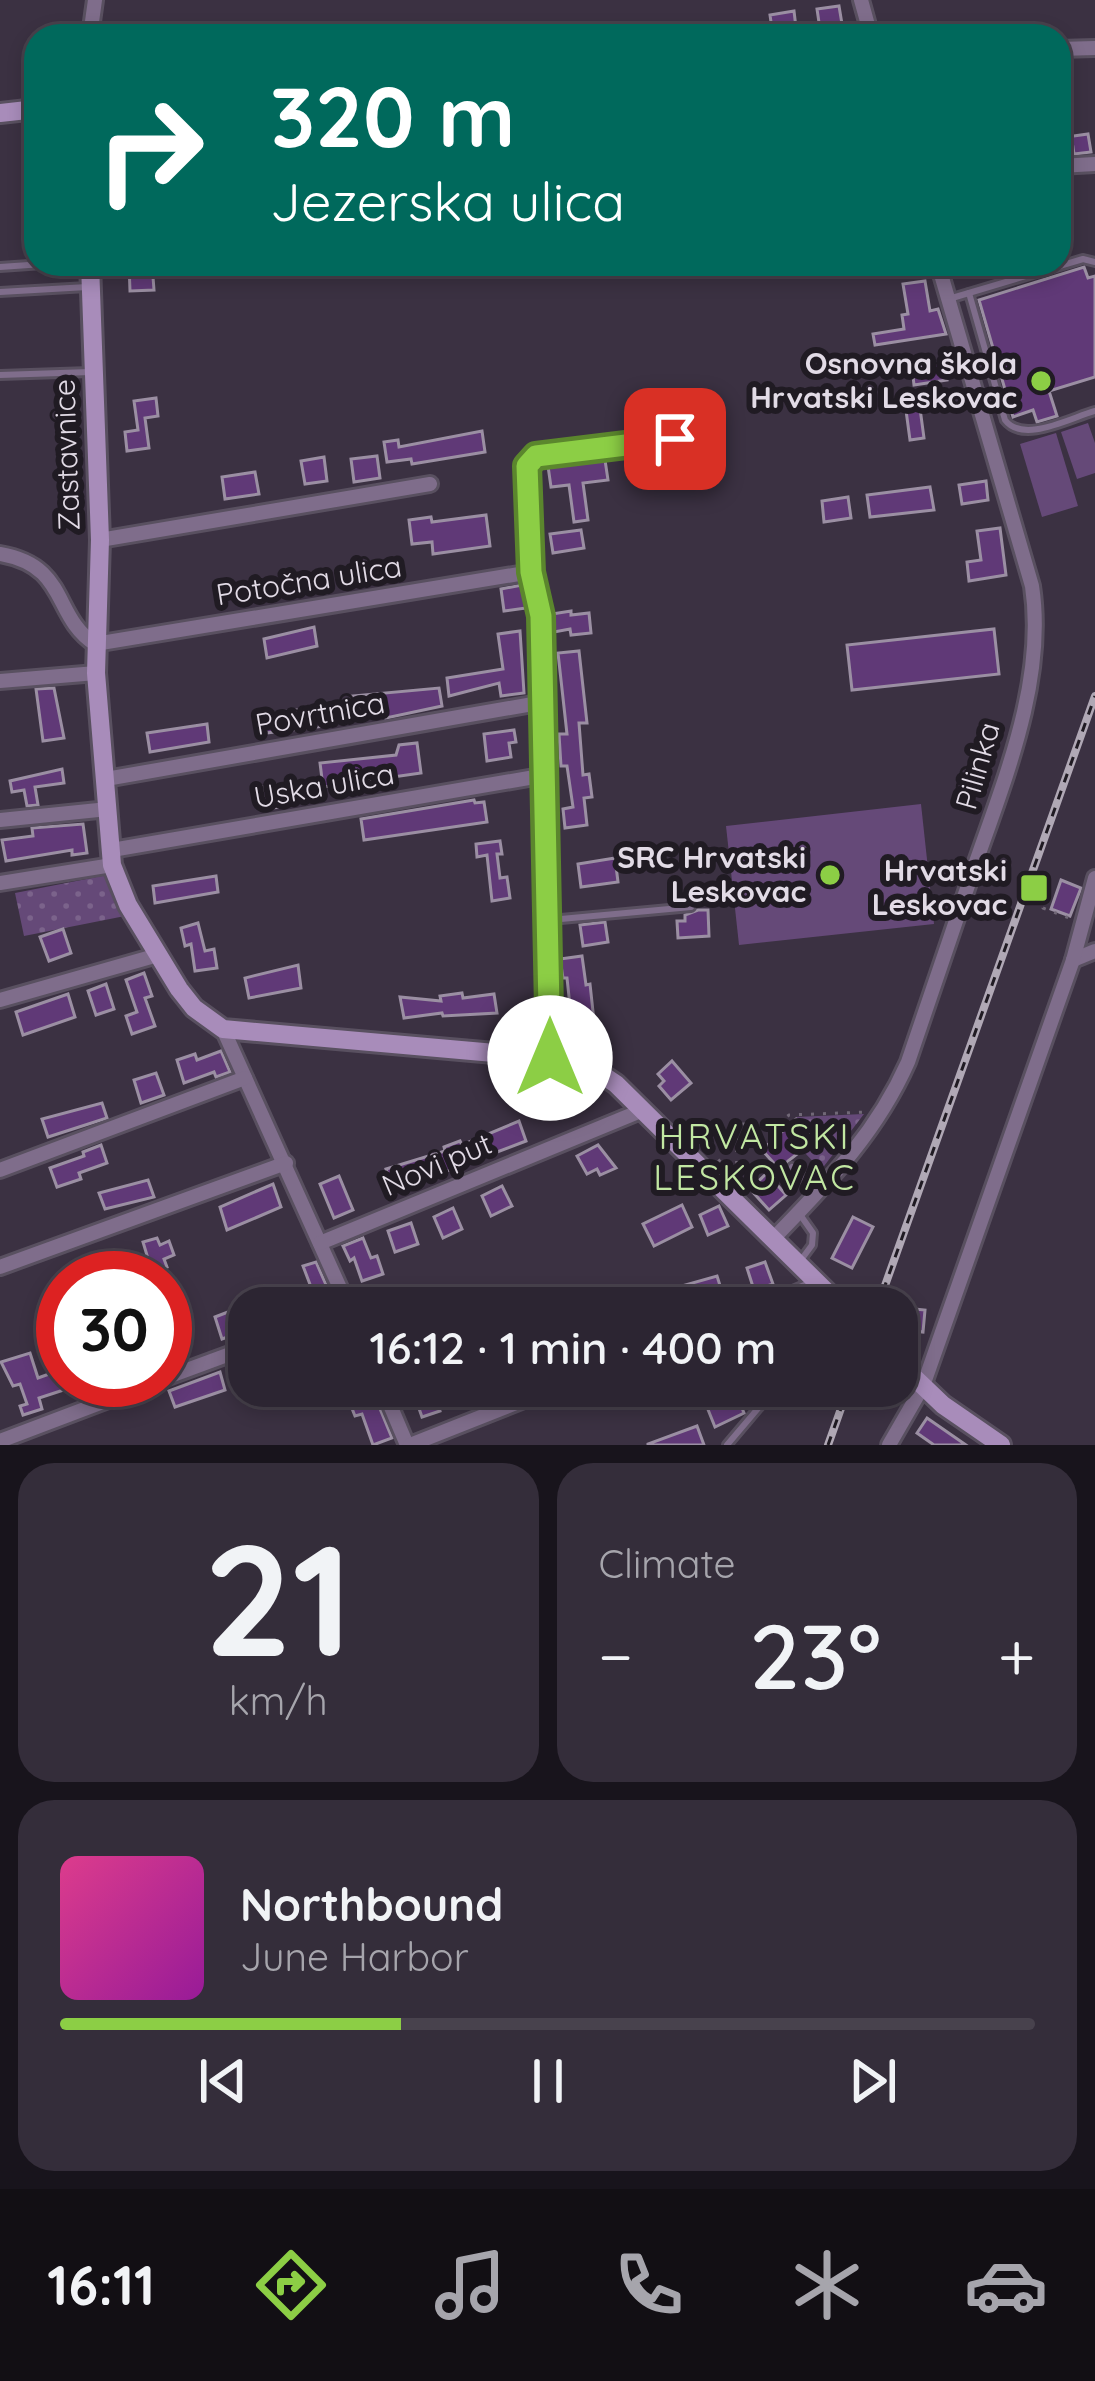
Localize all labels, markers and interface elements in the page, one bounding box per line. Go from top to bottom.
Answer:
text: 320 m [270,63,515,168]
icon: right [72,72,228,228]
text: Jezerska ulica [270,167,625,235]
place label: Osnovna škola Hrvatski Leskovac [750,344,1017,416]
marker: Osnovna škola Hrvatski Leskovac [1028,368,1054,394]
street label: Zastavnice [44,379,88,531]
pin [624,388,726,490]
icon: arrive [642,406,708,472]
street label: Potočna ulica [213,547,404,613]
street label: Povrtnica [252,683,387,743]
street label: Pilinka [946,718,1008,814]
street label: Uska ulica [251,754,397,816]
place label: SRC Hrvatski Leskovac [617,838,806,910]
place label: Hrvatski Leskovac [872,851,1007,923]
marker: SRC Hrvatski Leskovac [817,862,843,888]
marker: Hrvatski Leskovac [1018,872,1050,904]
position arrow [487,995,613,1121]
district label: HRVATSKI LESKOVAC [653,1113,857,1199]
street label: Novi put [376,1124,497,1204]
speed limit sign: 30 [36,1251,192,1407]
text: 16:12 · 1 min · 400 m [370,1319,776,1375]
text: 21 [204,1500,353,1695]
text: Climate [599,1539,736,1588]
text: 23° [749,1599,881,1712]
text: − [599,1614,633,1697]
text: + [998,1614,1035,1697]
text: km/h [229,1676,328,1725]
text: Northbound [240,1876,503,1932]
text: June Harbor [240,1932,469,1981]
icon: previous [190,2048,256,2114]
icon: pause [515,2048,581,2114]
icon: next [840,2048,906,2114]
icon: directions [249,2243,333,2327]
icon: music [428,2243,512,2327]
icon: phone [607,2243,691,2327]
icon: climate [785,2243,869,2327]
icon: car [964,2243,1048,2327]
text: 16:11 [47,2251,155,2319]

